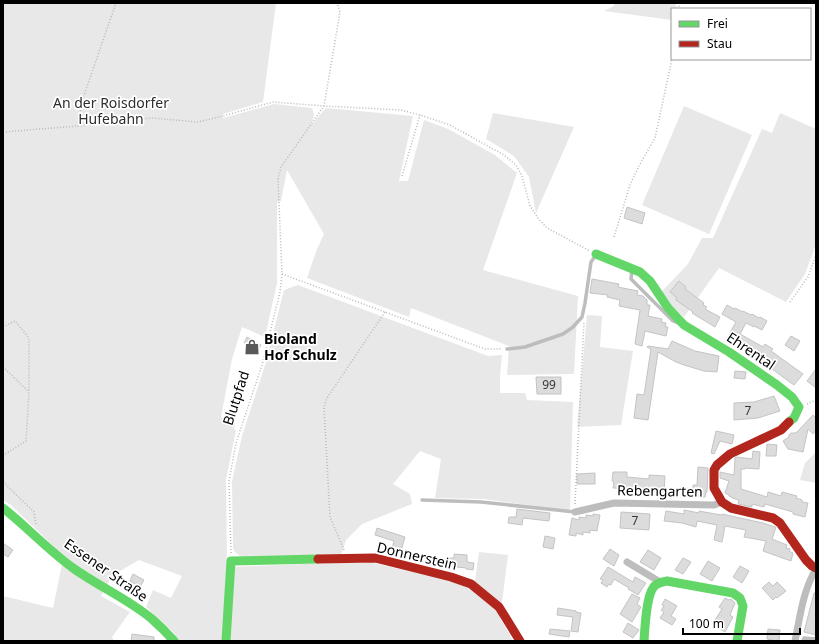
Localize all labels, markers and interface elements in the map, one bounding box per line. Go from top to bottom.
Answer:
legend [671,8,811,60]
text: Frei [707,15,728,32]
text: Stau [707,35,732,52]
park label: An der Roisdorfer Hufebahn [53,93,169,128]
street label: Ehrental [723,327,779,374]
place label: Bioland Hof Schulz [264,329,337,364]
shop icon: Bioland Hof Schulz [243,338,261,356]
street label: Blutpfad [218,368,253,428]
house number: 99 [542,376,556,393]
house number: 7 [745,402,752,419]
street label: Rebengarten [617,480,703,501]
house number: 7 [632,512,639,529]
street label: Essener Straße [61,534,152,606]
street label: Donnerstein [375,537,459,574]
scale bar [683,610,800,636]
text: 100 m [689,615,724,632]

